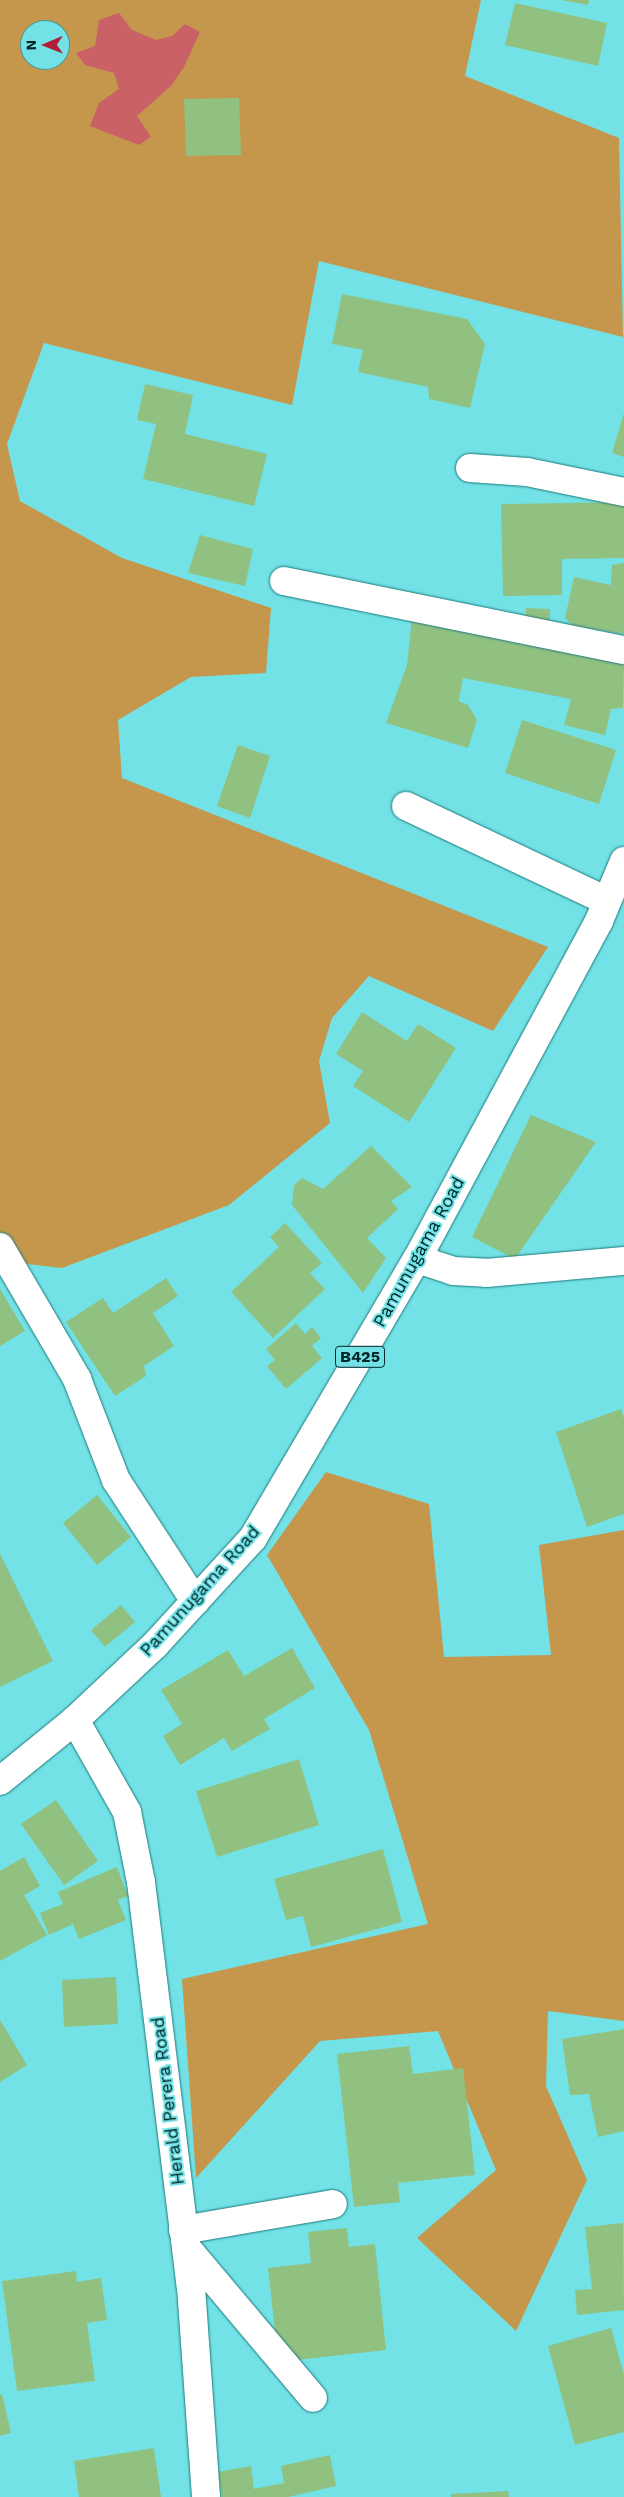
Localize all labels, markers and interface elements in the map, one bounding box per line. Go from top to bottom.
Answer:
north arrow [20,20,70,70]
text: N [23,40,39,51]
street label: Pamunugama Road [369,1173,469,1331]
road number: B425 [335,1344,385,1370]
street label: Pamunugama Road [135,1521,265,1661]
street label: Herald Perera Road [147,2015,189,2187]

